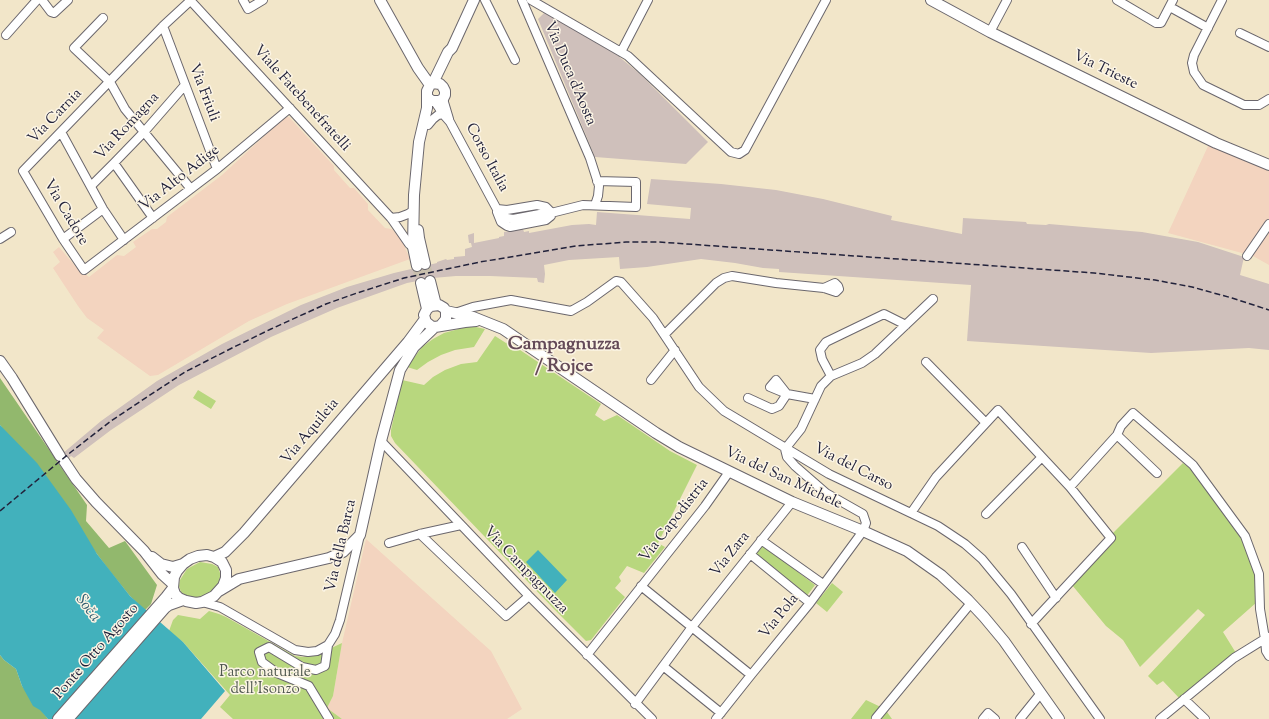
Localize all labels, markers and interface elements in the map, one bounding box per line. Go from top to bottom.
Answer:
street label: Via Duca d'Aosta [539,19,599,129]
street label: Viale Fatebenefratelli [249,42,353,156]
street label: Via Trieste [1070,48,1140,94]
street label: Via Friuli [184,62,222,124]
street label: Via Carnia [25,86,87,148]
street label: Via Romagna [92,89,164,165]
street label: Corso Italia [460,121,512,195]
street label: Via Alto Adige [136,142,224,216]
street label: Via Cadore [38,177,92,249]
district label: Campagnuzza / Rojce [508,335,620,379]
street label: Via Aquileia [278,395,344,469]
street label: Via del Carso [810,440,896,496]
street label: Via del San Michele [721,444,845,514]
street label: Via Capodistria [637,476,713,566]
street label: Via della Barca [323,498,361,594]
street label: Via Campagnuzza [479,524,571,618]
street label: Via Zara [707,529,755,581]
water label: Soča [70,591,104,627]
street label: Via Pola [756,591,804,643]
street label: Ponte Otto Agosto [50,600,144,704]
park label: Parco naturale dell'Isonzo [219,664,311,699]

